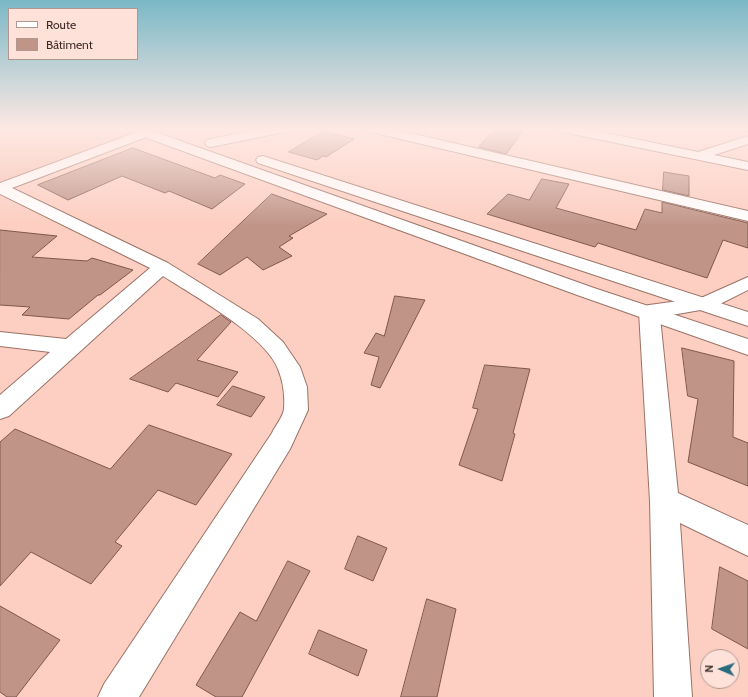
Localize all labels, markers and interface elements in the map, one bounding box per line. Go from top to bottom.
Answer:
legend [8,8,138,60]
text: Route [46,17,76,32]
text: Bâtiment [46,37,93,52]
north arrow [700,649,740,689]
text: N [702,664,716,673]

